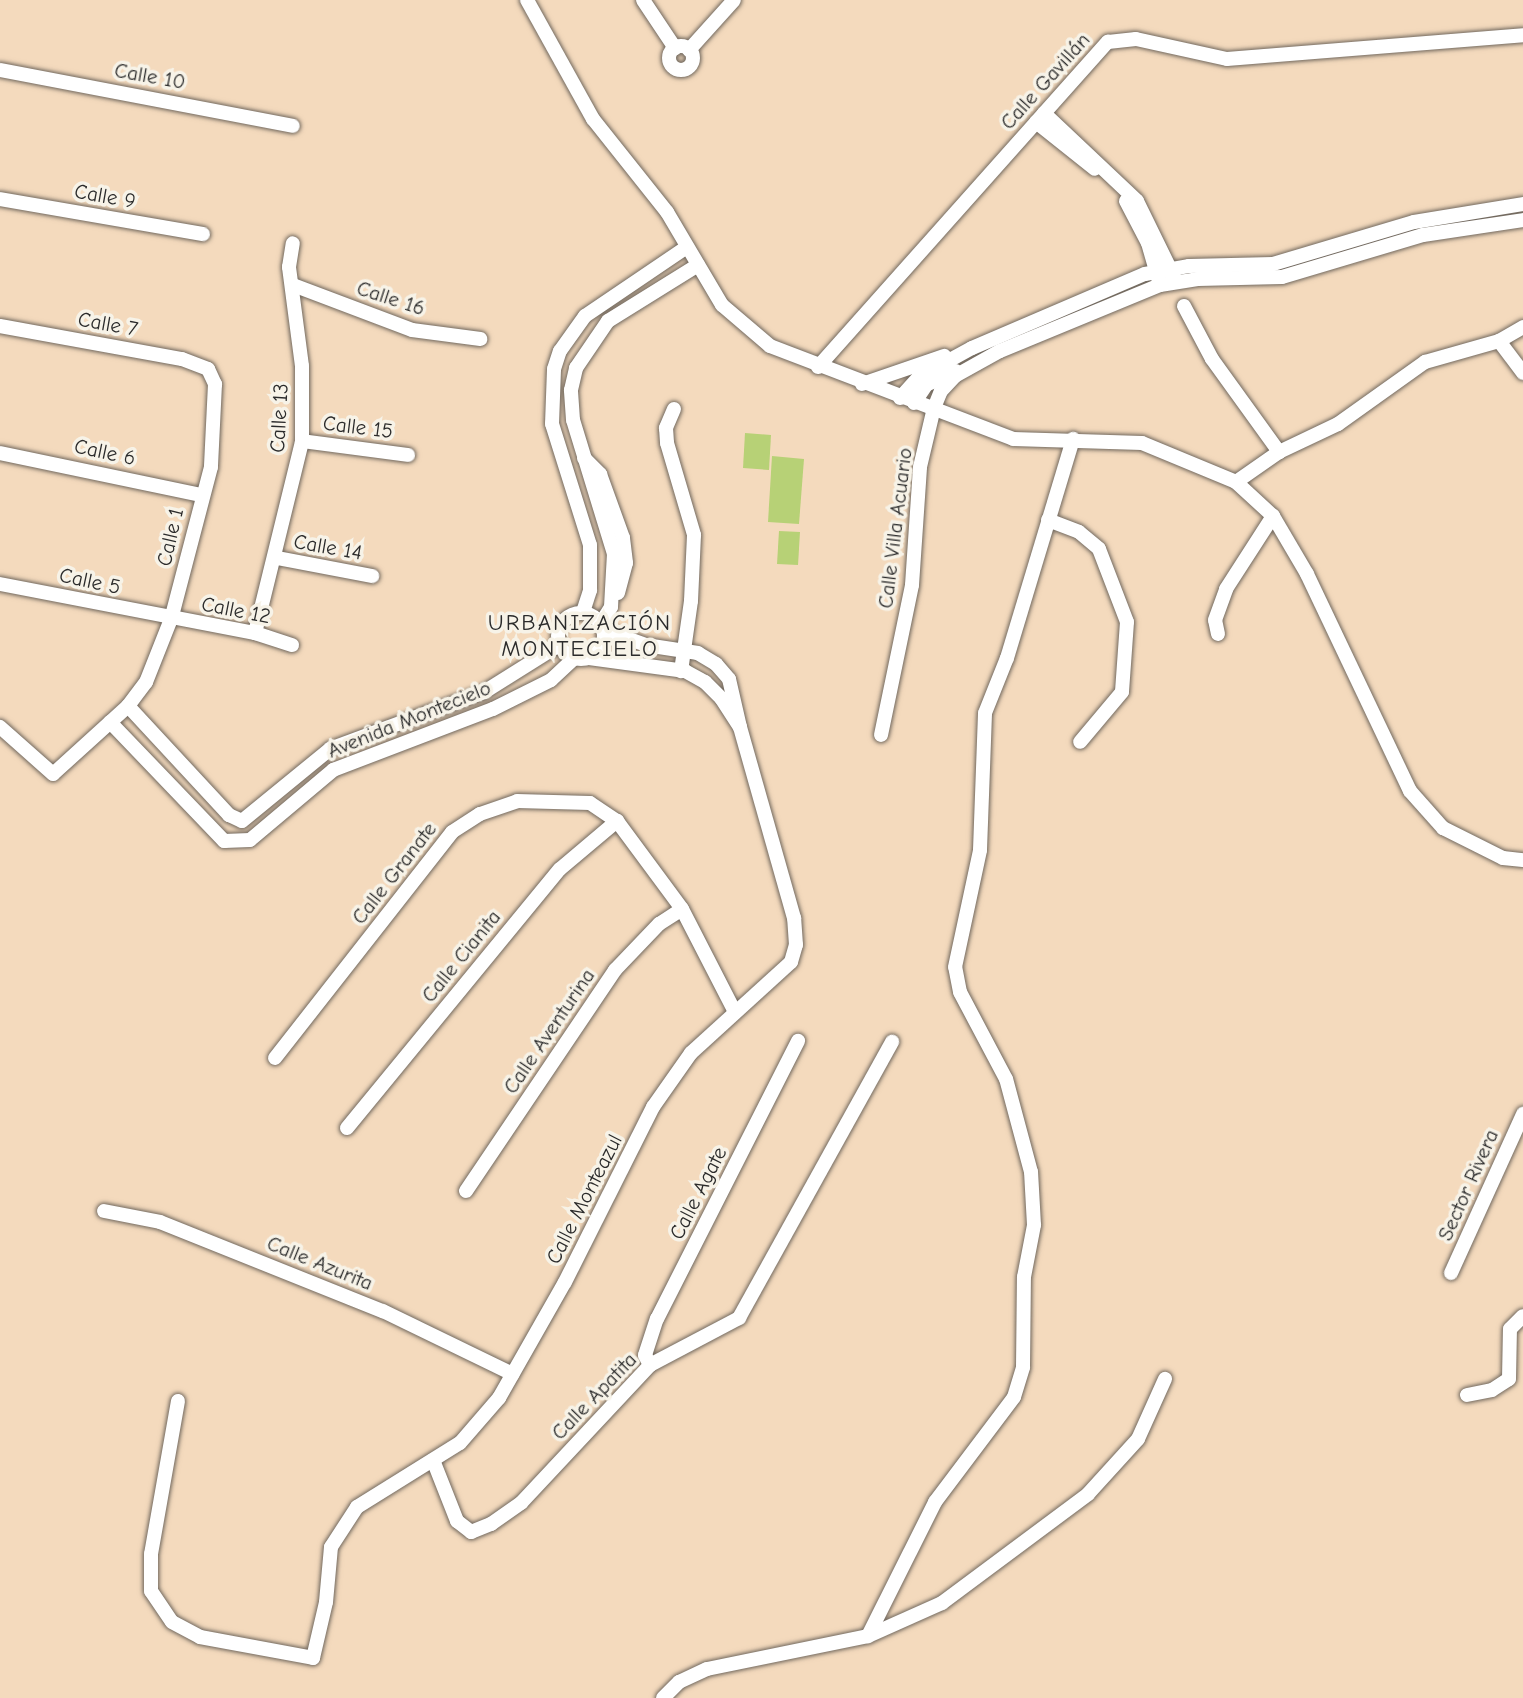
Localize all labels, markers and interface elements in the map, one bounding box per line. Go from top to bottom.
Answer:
street label: Calle Gavillán [995,27,1095,135]
street label: Calle 10 [113,57,187,95]
street label: Calle 9 [72,178,138,214]
street label: Calle 16 [354,275,428,321]
street label: Calle 7 [76,306,140,342]
street label: Calle 13 [265,383,293,453]
street label: Calle 15 [322,410,394,444]
street label: Calle 6 [72,433,138,471]
street label: Calle Villa Acuario [873,446,917,610]
street label: Calle 1 [151,506,189,568]
street label: Calle 14 [292,529,364,565]
street label: Calle 5 [57,562,123,600]
street label: Calle 12 [199,591,273,629]
district label: URBANIZACIÓN MONTECIELO [489,609,671,663]
street label: Avenida Montecielo [324,675,494,763]
street label: Calle Granate [346,817,442,929]
street label: Calle Cianita [416,905,506,1007]
street label: Calle Aventurina [498,964,600,1098]
street label: Sector Rivera [1432,1126,1504,1244]
street label: Calle Monteazul [541,1130,627,1268]
street label: Calle Agate [664,1142,732,1244]
street label: Calle Azurita [263,1230,377,1296]
street label: Calle Apatita [546,1347,642,1445]

